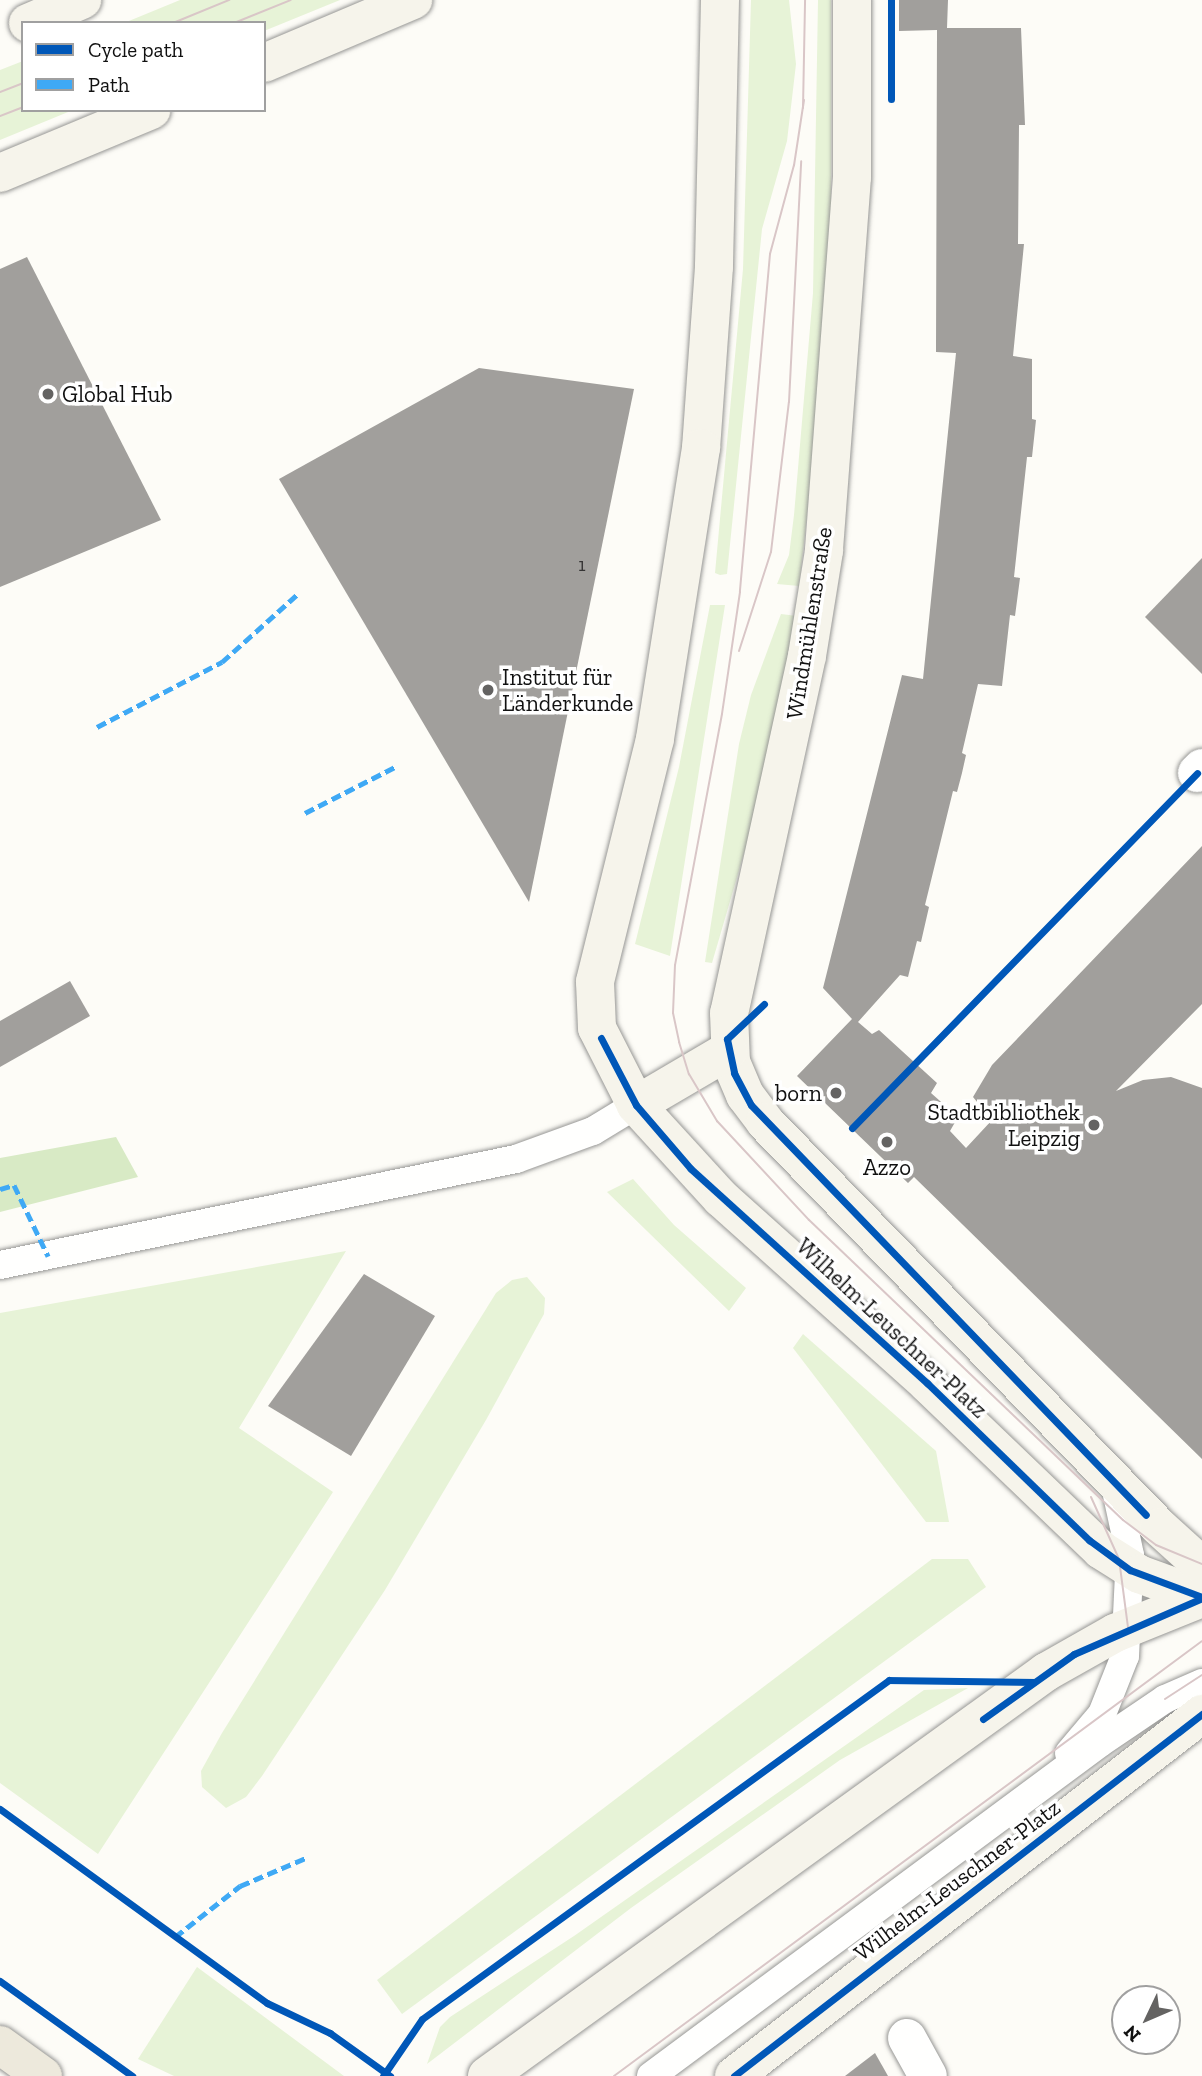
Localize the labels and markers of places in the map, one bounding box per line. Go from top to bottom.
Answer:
place label: Global Hub [62,380,173,408]
marker: Global Hub [40,386,56,402]
place label: Institut für Länderkunde [502,663,633,717]
marker: Institut für Länderkunde [480,682,496,698]
place label: born [775,1079,822,1107]
marker: born [828,1085,844,1101]
place label: Stadtbibliothek Leipzig [927,1098,1080,1152]
marker: Stadtbibliothek Leipzig [1086,1117,1102,1133]
marker: Azzo [879,1134,895,1150]
place label: Azzo [863,1153,911,1181]

